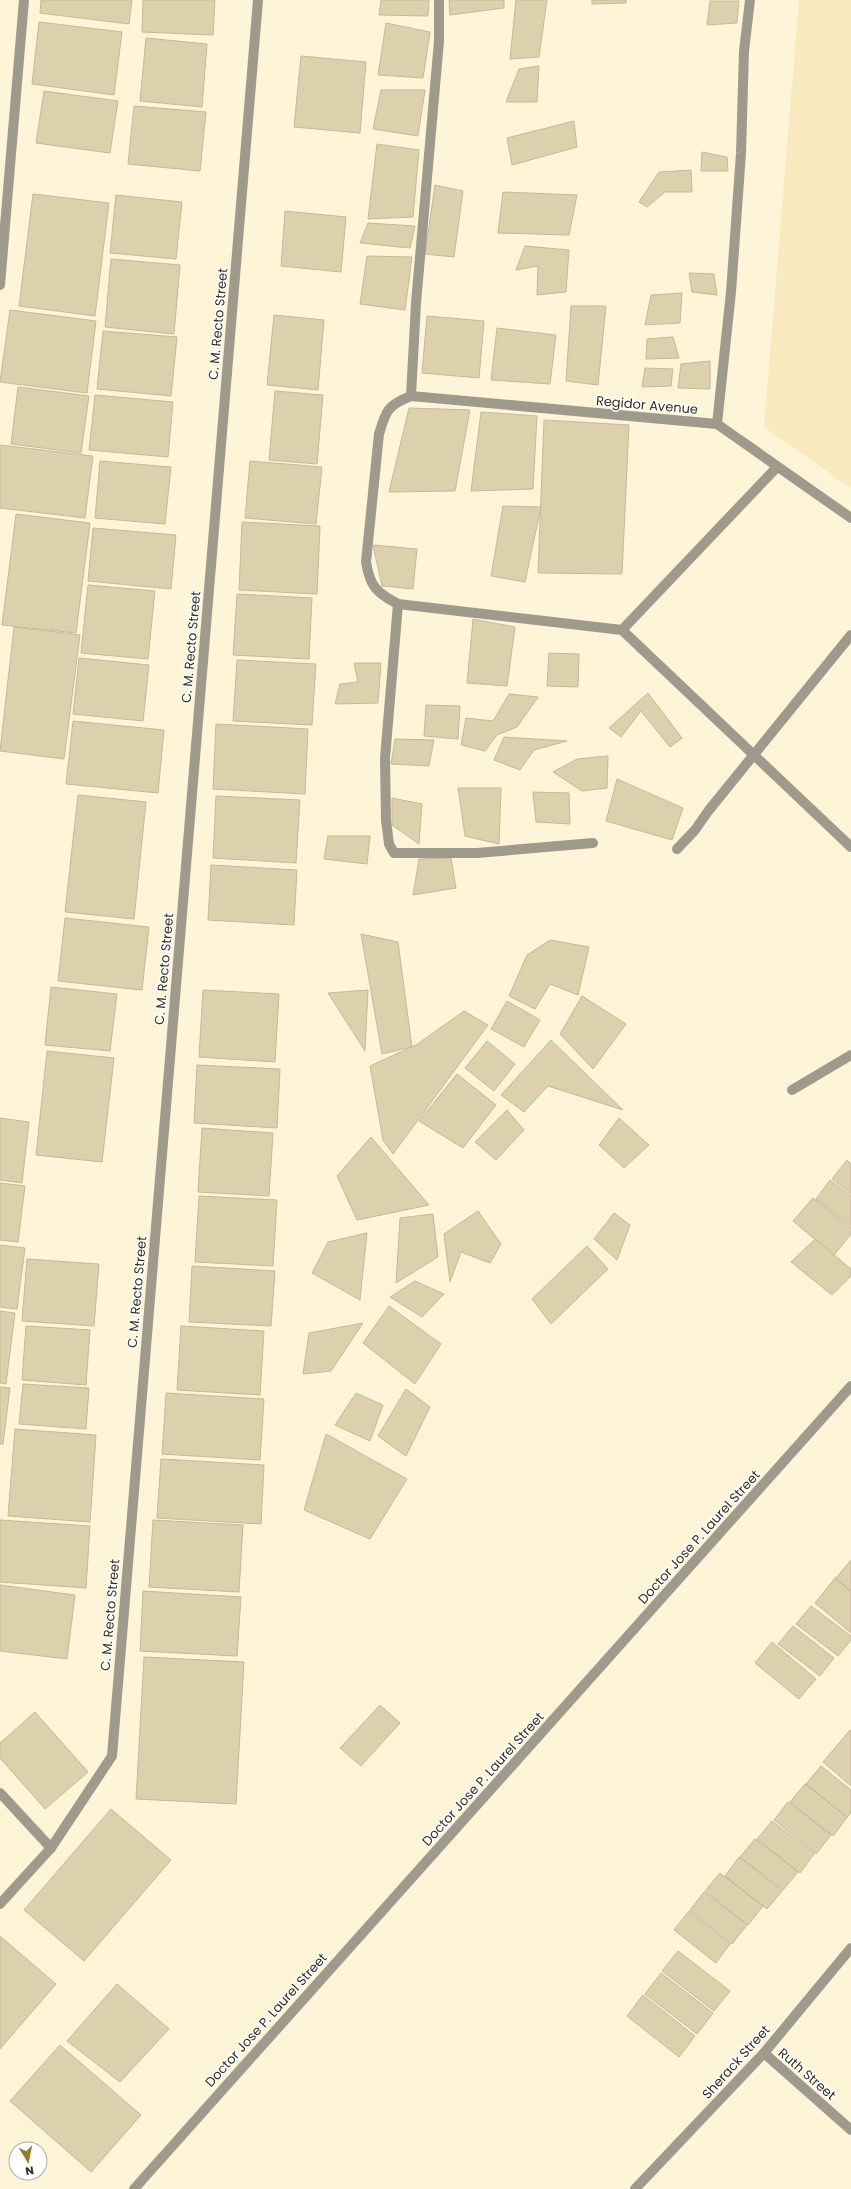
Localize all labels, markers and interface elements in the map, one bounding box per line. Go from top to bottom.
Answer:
street label: C. M. Recto Street [204,267,232,381]
street label: Regidor Avenue [595,391,699,419]
street label: C. M. Recto Street [177,590,205,704]
street label: C. M. Recto Street [150,912,178,1026]
street label: C. M. Recto Street [123,1235,151,1349]
street label: Doctor Jose P. Laurel Street [634,1466,765,1608]
street label: C. M. Recto Street [96,1558,124,1672]
street label: Doctor Jose P. Laurel Street [418,1708,549,1850]
street label: Doctor Jose P. Laurel Street [201,1949,332,2091]
street label: Sherack Street [698,2021,775,2103]
street label: Ruth Street [774,2044,840,2105]
north arrow [8,2141,48,2181]
text: N [24,2162,35,2179]

